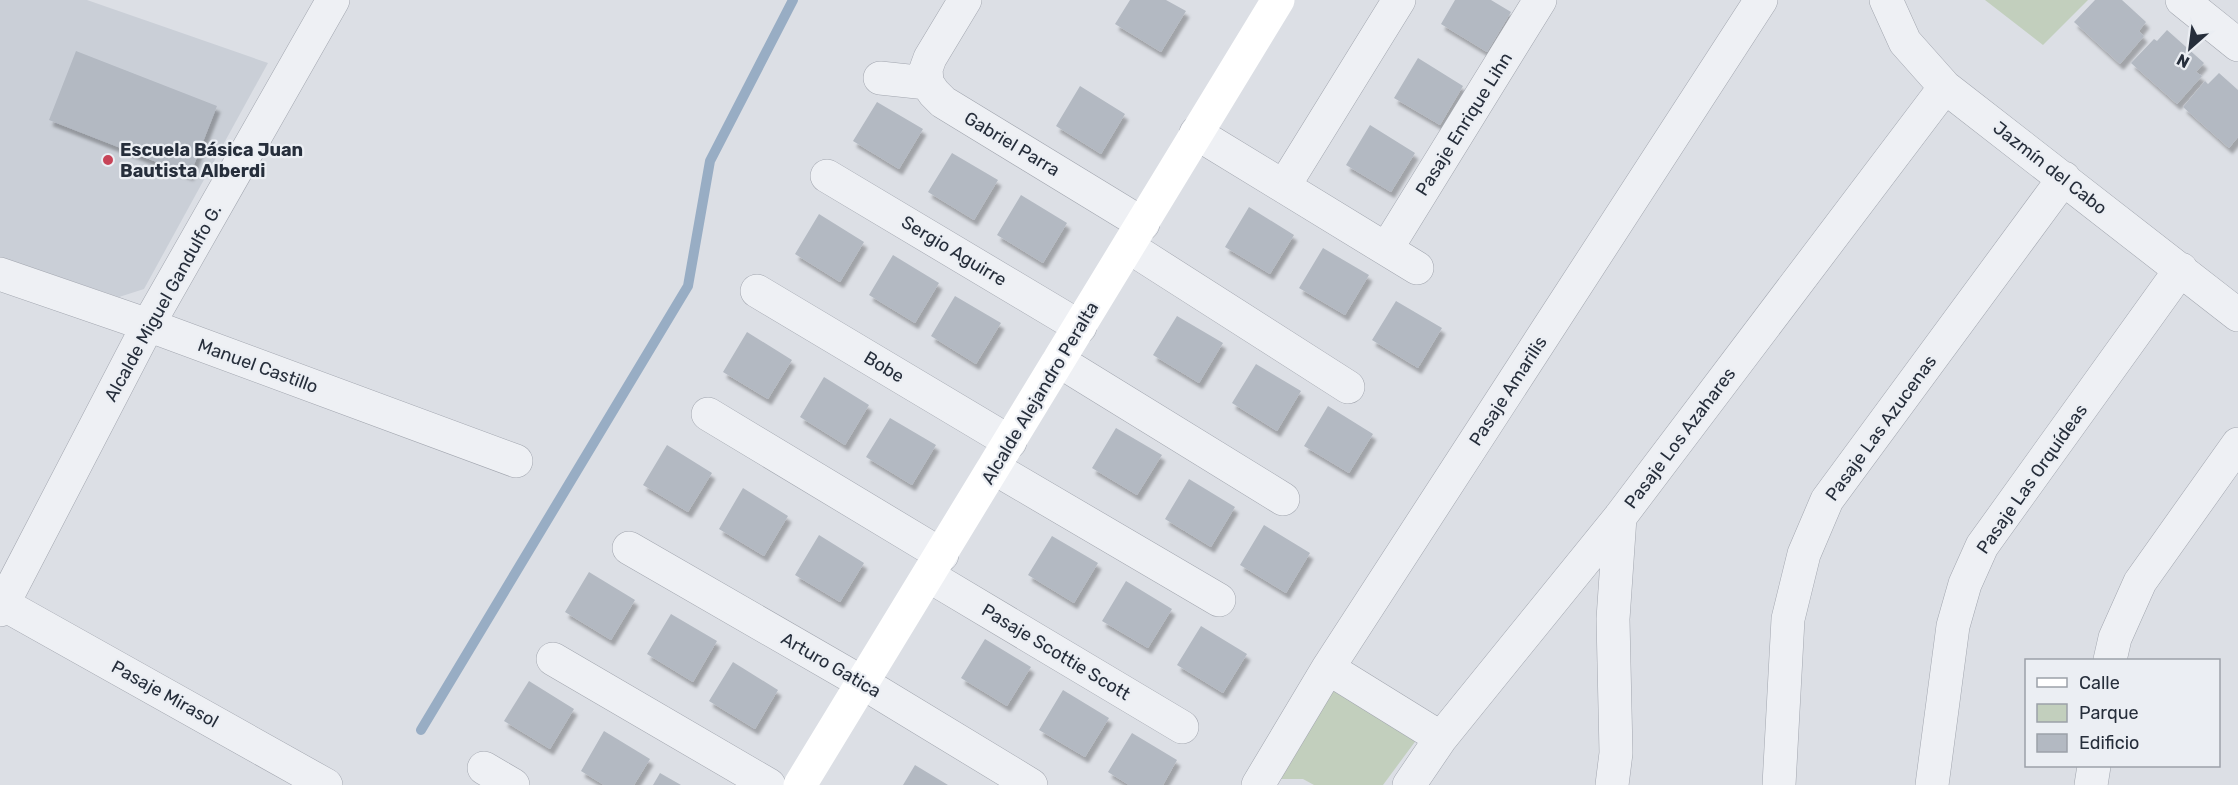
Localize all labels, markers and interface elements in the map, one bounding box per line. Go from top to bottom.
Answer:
north arrow [2160,18,2220,78]
street label: Pasaje Enrique Lihn [1411,48,1517,200]
text: N [2174,50,2193,72]
street label: Gabriel Parra [960,107,1064,181]
street label: Jazmín del Cabo [1989,117,2111,219]
place label: Escuela Básica Juan Bautista Alberdi [120,139,303,182]
marker: Escuela Básica Juan Bautista Alberdi [101,153,115,167]
street label: Alcalde Miguel Gandulfo G. [100,201,226,405]
street label: Sergio Aguirre [897,211,1011,291]
street label: Alcalde Alejandro Peralta [977,298,1103,488]
street label: Pasaje Amarilis [1464,332,1552,450]
street label: Manuel Castillo [195,334,321,398]
street label: Bobe [860,346,908,388]
street label: Pasaje Las Azucenas [1821,351,1941,505]
street label: Pasaje Los Azahares [1620,363,1740,513]
street label: Pasaje Las Orquídeas [1972,400,2092,558]
street label: Pasaje Scottie Scott [978,599,1134,705]
street label: Arturo Gatica [777,628,885,702]
street label: Pasaje Mirasol [108,656,222,732]
legend [2025,659,2220,767]
text: Calle [2079,672,2120,694]
text: Parque [2079,702,2139,724]
text: Edificio [2079,732,2139,754]

